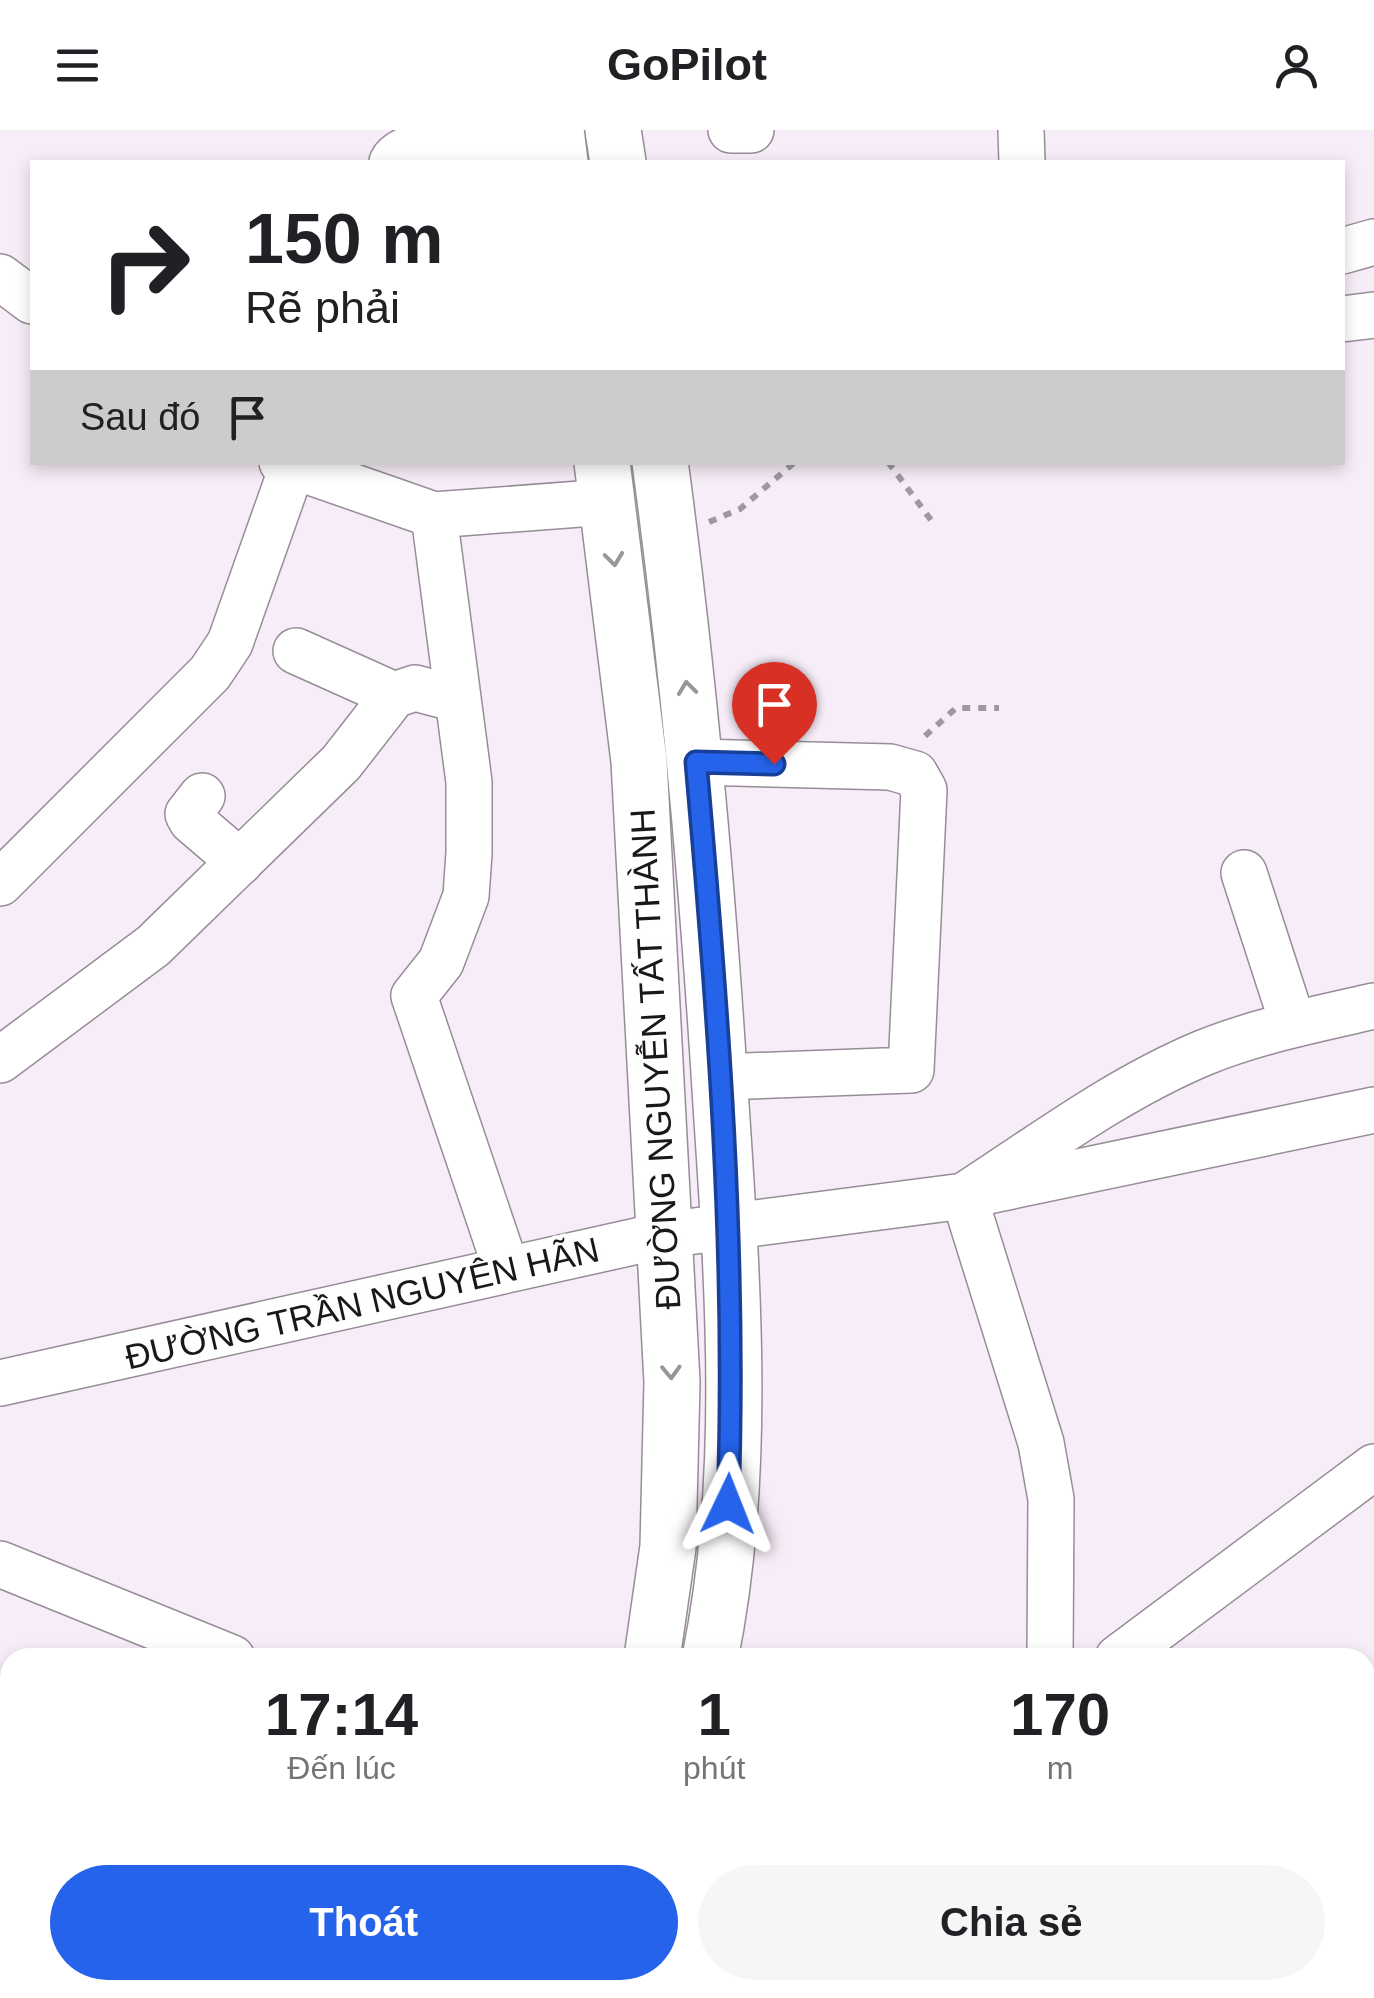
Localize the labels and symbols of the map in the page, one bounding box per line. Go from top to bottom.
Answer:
one-way arrow [603,552,624,568]
pin [732,662,817,765]
one-way arrow [677,680,698,696]
street label: ĐƯỜNG NGUYỄN TẤT THÀNH [622,808,688,1310]
street label: ĐƯỜNG TRẦN NGUYÊN HÃN [121,1229,603,1377]
one-way arrow [660,1364,681,1380]
position arrow [676,1452,780,1556]

